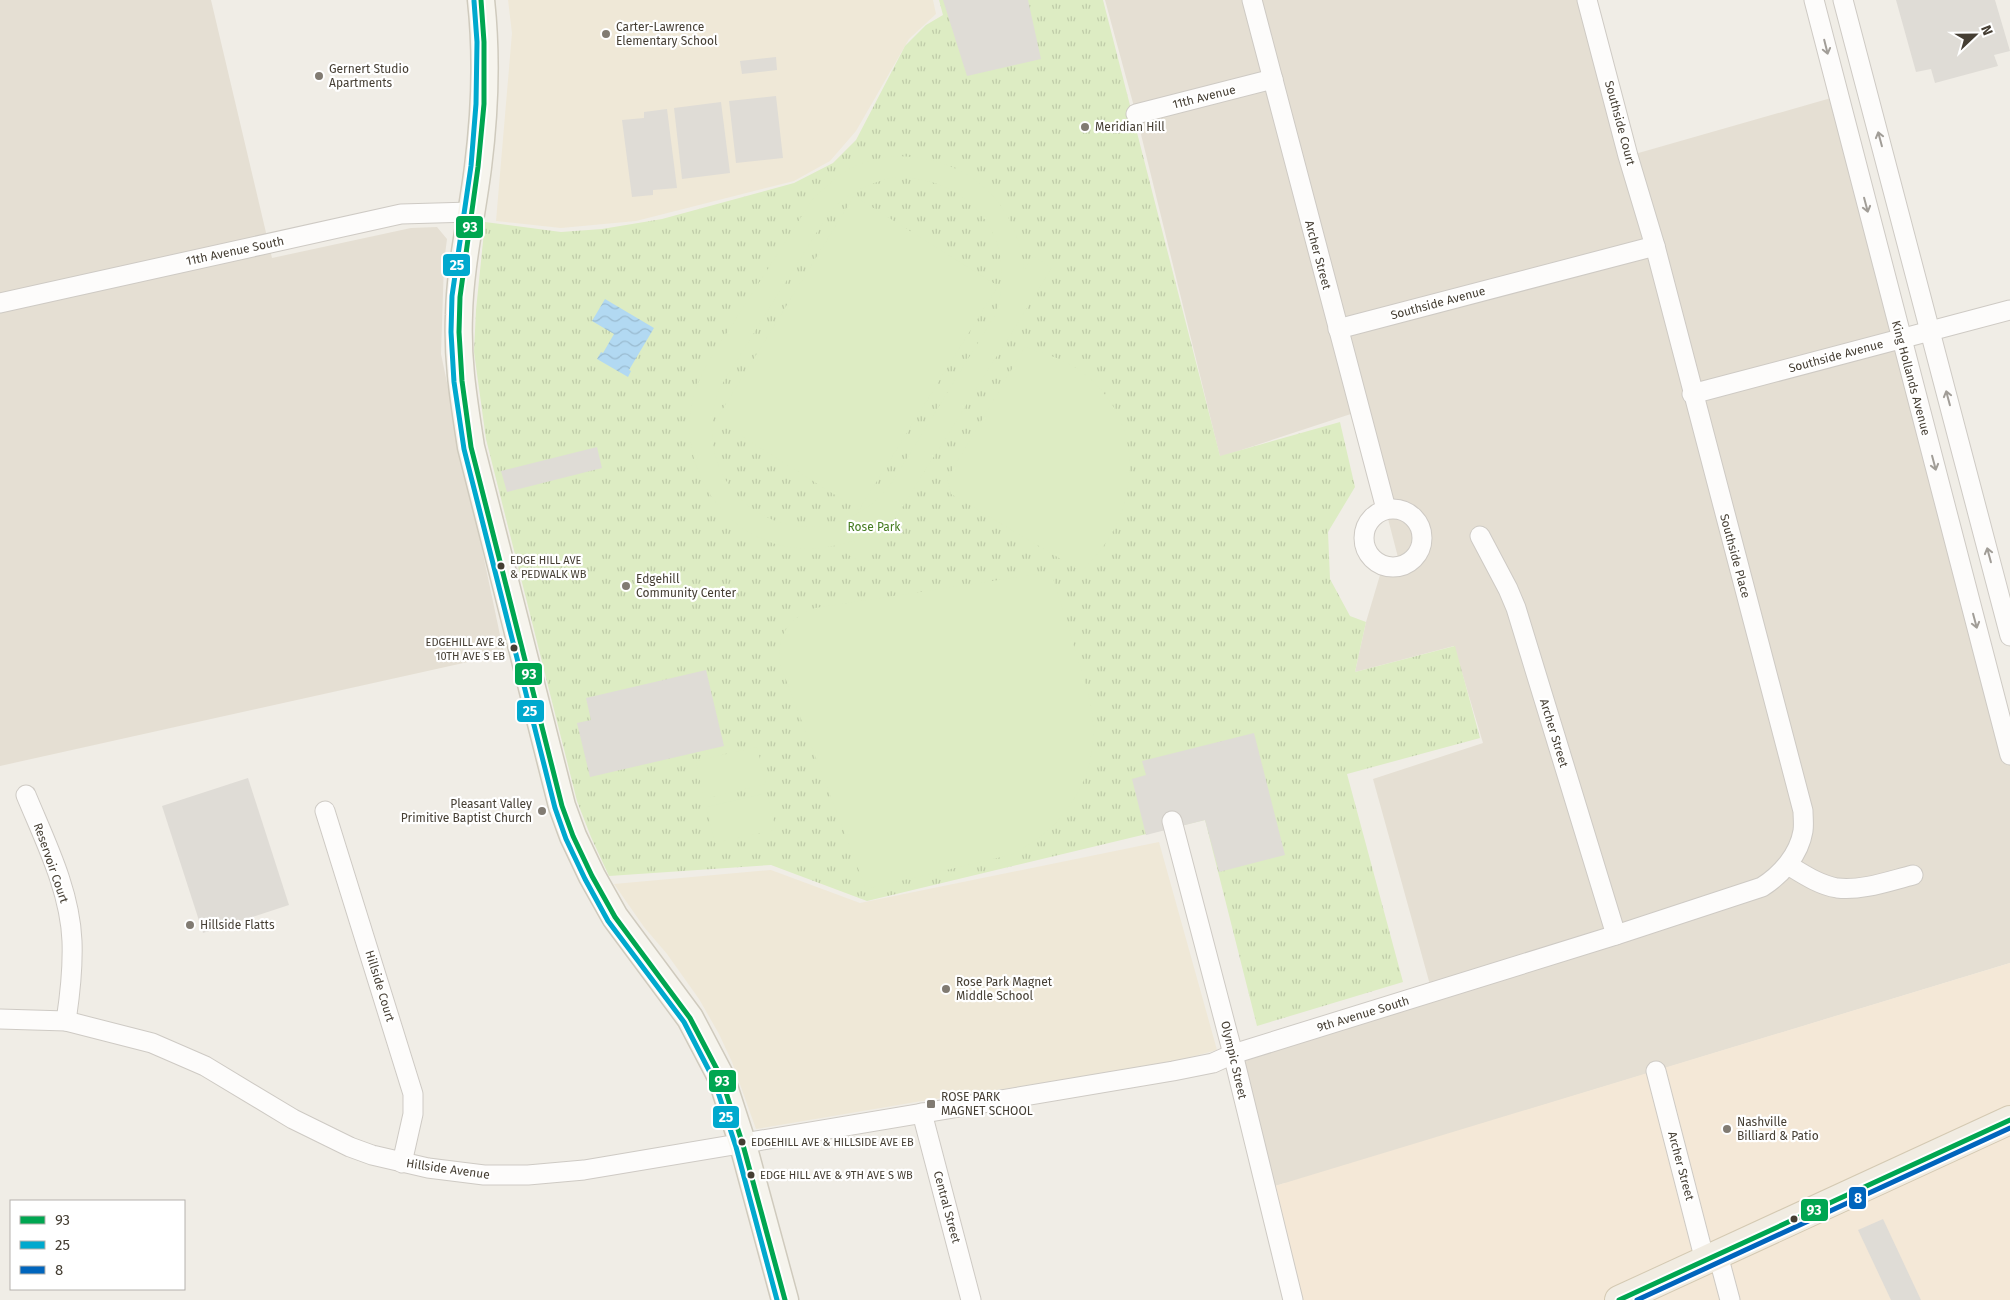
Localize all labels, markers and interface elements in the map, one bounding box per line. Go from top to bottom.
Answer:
north arrow [1950,10,2000,60]
place label: Carter-Lawrence Elementary School [616,20,718,48]
text: N [1977,23,1996,38]
marker: Carter-Lawrence Elementary School [600,28,612,40]
one-way arrow [1822,39,1831,55]
place label: Gernert Studio Apartments [329,62,409,90]
marker: Gernert Studio Apartments [313,70,325,82]
street label: Southside Court [1602,79,1638,168]
street label: 11th Avenue [1171,82,1237,112]
place label: Meridian Hill [1095,120,1165,134]
marker: Meridian Hill [1079,121,1091,133]
one-way arrow [1875,132,1884,148]
one-way arrow [1862,196,1872,212]
line badge: 93 [455,215,484,239]
text: 93 [463,219,477,236]
street label: Archer Street [1302,219,1334,292]
street label: 11th Avenue South [185,234,285,268]
line badge: 25 [442,253,471,277]
text: 25 [450,257,465,274]
street label: Southside Avenue [1389,284,1487,322]
street label: King Hollands Avenue [1889,319,1933,437]
street label: Southside Avenue [1787,337,1885,375]
one-way arrow [1943,390,1952,406]
one-way arrow [1929,455,1939,471]
street label: Southside Place [1717,512,1753,600]
park label: Rose Park [847,520,901,534]
one-way arrow [1984,548,1993,564]
place label: EDGE HILL AVE & PEDWALK WB [510,554,587,581]
marker: EDGE HILL AVE & PEDWALK WB [496,561,506,571]
place label: Edgehill Community Center [636,572,737,600]
marker: Edgehill Community Center [620,580,632,592]
one-way arrow [1971,612,1980,628]
place label: EDGEHILL AVE & 10TH AVE S EB [426,636,505,663]
marker: EDGEHILL AVE & 10TH AVE S EB [509,643,519,653]
line badge: 93 [514,662,543,686]
text: 93 [522,666,536,683]
street label: Archer Street [1537,697,1571,770]
line badge: 25 [516,699,545,723]
text: 25 [523,703,538,720]
place label: Pleasant Valley Primitive Baptist Church [401,797,532,825]
marker: Pleasant Valley Primitive Baptist Church [536,805,548,817]
street label: Reservoir Court [31,821,71,906]
place label: Hillside Flatts [200,918,275,932]
marker: Hillside Flatts [184,919,196,931]
street label: Hillside Court [363,949,398,1024]
place label: Rose Park Magnet Middle School [956,975,1053,1003]
marker: Rose Park Magnet Middle School [940,983,952,995]
street label: 9th Avenue South [1315,993,1411,1035]
street label: Olympic Street [1218,1020,1250,1101]
line badge: 93 [708,1069,737,1093]
text: 93 [715,1073,729,1090]
place label: ROSE PARK MAGNET SCHOOL [941,1090,1033,1118]
marker: ROSE PARK MAGNET SCHOOL [925,1098,937,1110]
line badge: 25 [712,1105,740,1129]
text: 25 [719,1109,734,1126]
place label: Nashville Billiard & Patio [1737,1115,1819,1143]
marker: Nashville Billiard & Patio [1721,1123,1733,1135]
street label: Archer Street [1665,1130,1697,1203]
place label: EDGEHILL AVE & HILLSIDE AVE EB [751,1136,914,1149]
marker: EDGEHILL AVE & HILLSIDE AVE EB [737,1137,747,1147]
street label: Hillside Avenue [405,1156,491,1182]
place label: EDGE HILL AVE & 9TH AVE S WB [760,1169,913,1182]
street label: Central Street [931,1169,964,1245]
marker: EDGE HILL AVE & 9TH AVE S WB [746,1170,756,1180]
line badge: 8 [1848,1186,1867,1210]
text: 8 [1854,1190,1862,1207]
line badge: 93 [1800,1198,1829,1222]
legend [10,1200,185,1290]
text: 93 [1807,1202,1821,1219]
text: 93 [55,1211,70,1229]
unlabelled marker [1789,1214,1799,1224]
text: 25 [55,1236,70,1254]
text: 8 [55,1261,63,1279]

